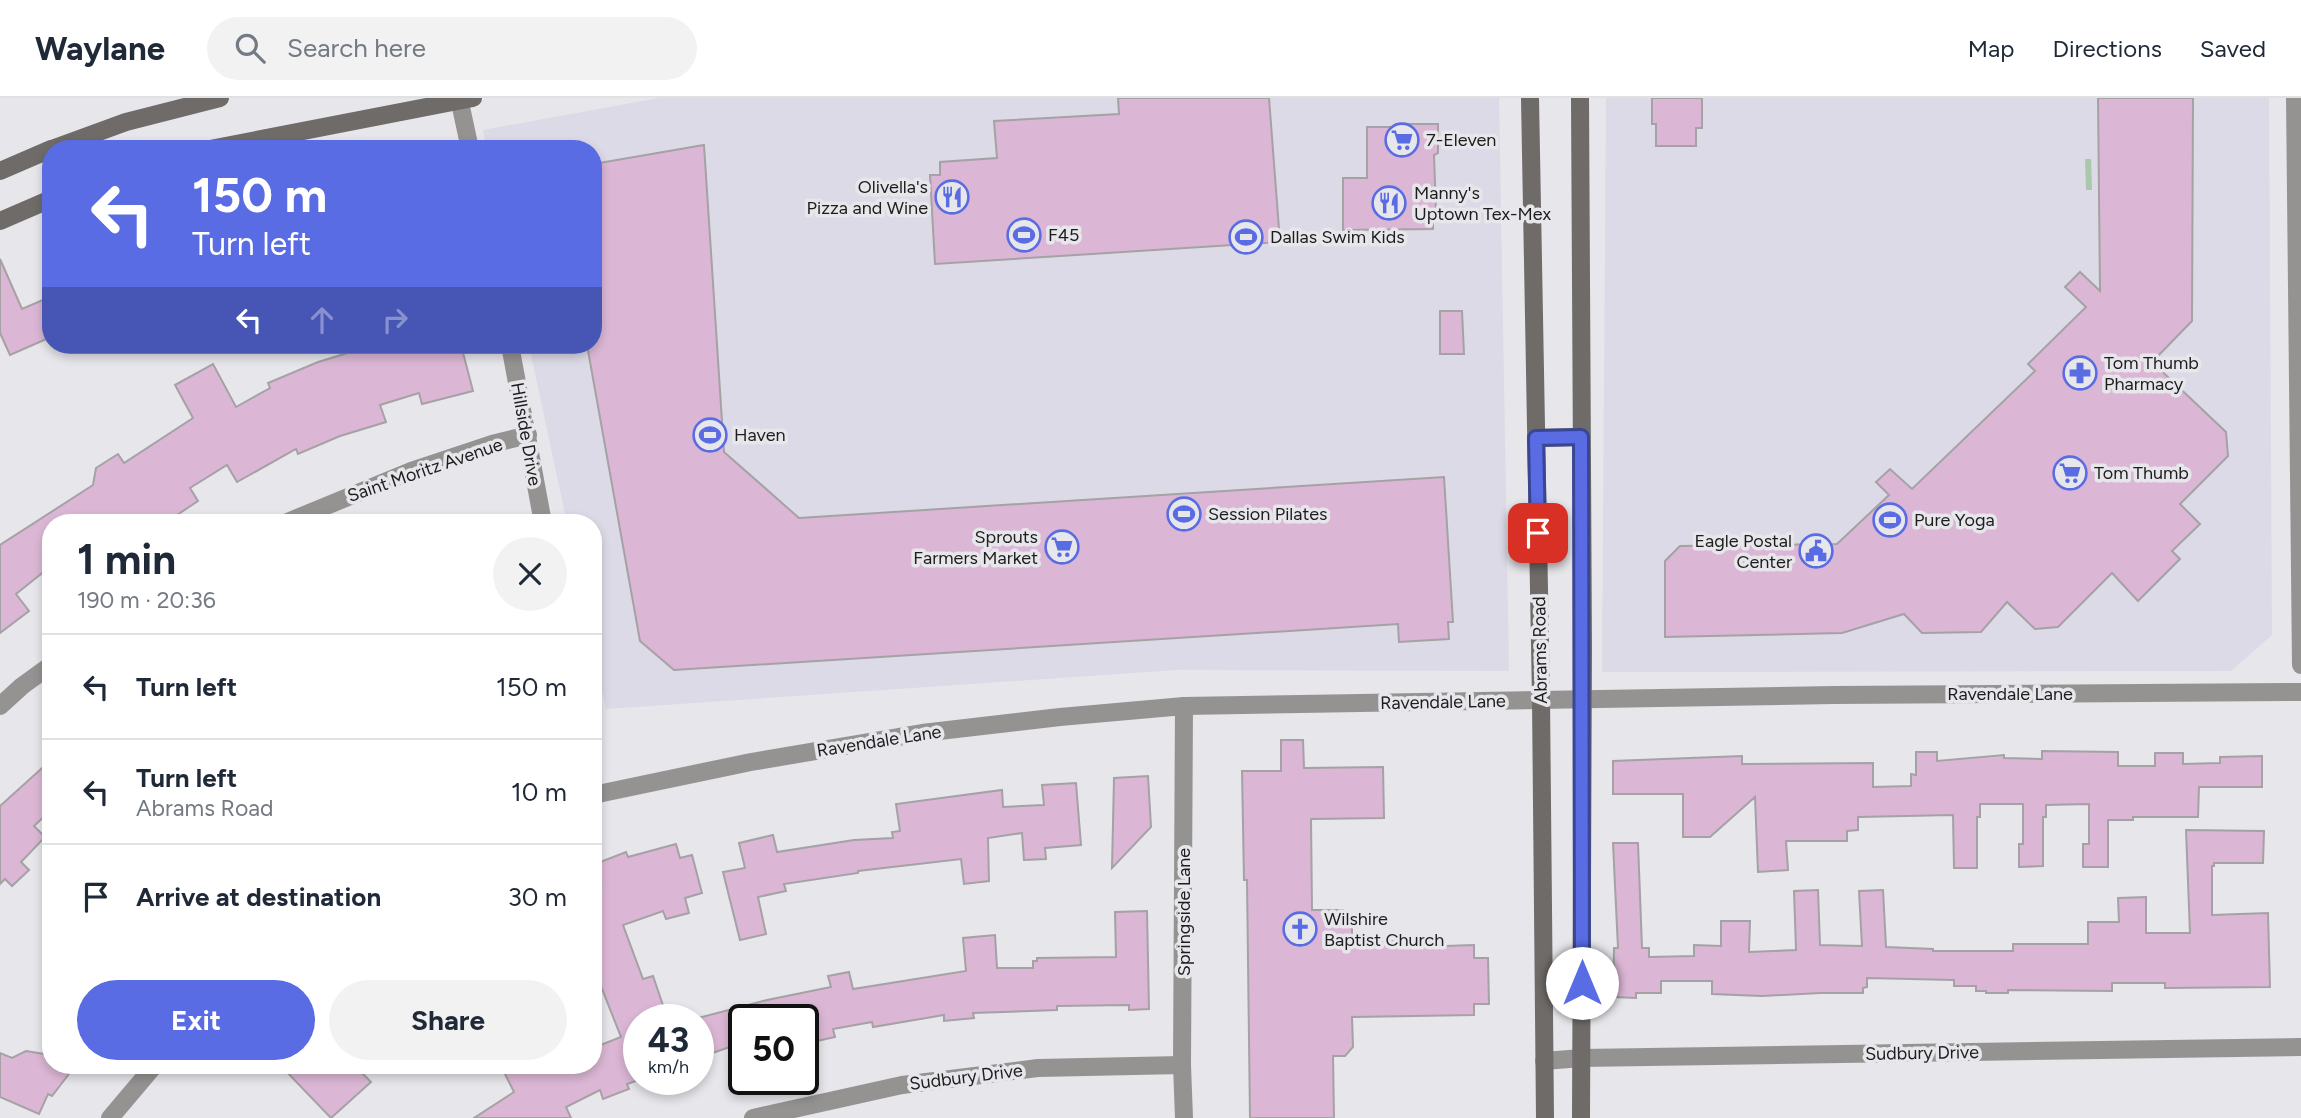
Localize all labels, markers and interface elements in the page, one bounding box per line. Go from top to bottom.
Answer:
search box [207,17,697,80]
text: Waylane [35,29,165,68]
icon: search [231,29,269,67]
text: Search here [287,32,426,64]
text: Map [1968,34,2014,63]
text: Directions [2052,34,2162,63]
text: Saved [2200,34,2266,63]
supermarket icon: 7-Eleven [1383,121,1421,159]
place label: 7-Eleven [1426,129,1496,151]
text: 150 m [192,165,327,224]
icon: left [77,168,168,259]
place label: Olivella's Pizza and Wine [807,176,928,219]
restaurant icon: Olivella's Pizza and Wine [933,178,971,216]
place label: Manny's Uptown Tex-Mex [1414,182,1552,225]
restaurant icon: Manny's Uptown Tex-Mex [1370,184,1408,222]
sports icon: F45 [1005,216,1043,254]
sports icon: Dallas Swim Kids [1227,218,1265,256]
place label: F45 [1048,224,1079,246]
text: Turn left [192,225,311,263]
place label: Dallas Swim Kids [1270,226,1405,248]
icon: left [230,301,268,339]
icon: ahead [303,301,341,339]
icon: right [376,301,414,339]
place label: Tom Thumb Pharmacy [2104,352,2199,395]
pharmacy icon: Tom Thumb Pharmacy [2061,354,2099,392]
street label: Hillside Drive [506,381,546,488]
sports icon: Haven [691,416,729,454]
place label: Haven [734,424,786,446]
street label: Saint Moritz Avenue [345,433,506,507]
supermarket icon: Tom Thumb [2051,454,2089,492]
place label: Tom Thumb [2094,462,2189,484]
sports icon: Session Pilates [1165,495,1203,533]
sports icon: Pure Yoga [1871,501,1909,539]
place label: Session Pilates [1208,503,1327,525]
pin [1508,503,1568,563]
place label: Pure Yoga [1914,509,1995,531]
icon: arrive [1519,514,1557,552]
place label: Sprouts Farmers Market [913,526,1038,569]
supermarket icon: Sprouts Farmers Market [1043,528,1081,566]
place label: Eagle Postal Center [1694,530,1792,573]
public building icon: Eagle Postal Center [1797,532,1835,570]
text: 1 min [77,534,176,585]
button: close [493,537,567,611]
text: 190 m · 20:36 [77,586,216,614]
street label: Abrams Road [1528,596,1552,704]
icon: left [77,668,115,706]
text: Turn left [136,671,237,703]
text: 150 m [496,671,567,703]
street label: Ravendale Lane [1947,683,2073,705]
street label: Ravendale Lane [1380,690,1506,714]
street label: Ravendale Lane [815,720,943,762]
text: Turn left [136,762,237,794]
icon: left [77,773,115,811]
text: 10 m [511,776,567,808]
text: Abrams Road [136,794,273,822]
street label: Springside Lane [1173,848,1195,976]
icon: arrive [77,878,115,916]
text: Arrive at destination [136,881,381,913]
text: 30 m [508,881,567,913]
place label: Wilshire Baptist Church [1324,908,1444,951]
church icon: Wilshire Baptist Church [1281,910,1319,948]
position arrow [1545,946,1619,1020]
button: Exit [77,980,315,1060]
button: Share [329,980,567,1060]
speed limit sign: 50 [728,1004,819,1095]
text: 43 [648,1019,689,1061]
street label: Sudbury Drive [1865,1041,1979,1065]
text: km/h [648,1056,689,1078]
street label: Sudbury Drive [908,1059,1024,1095]

